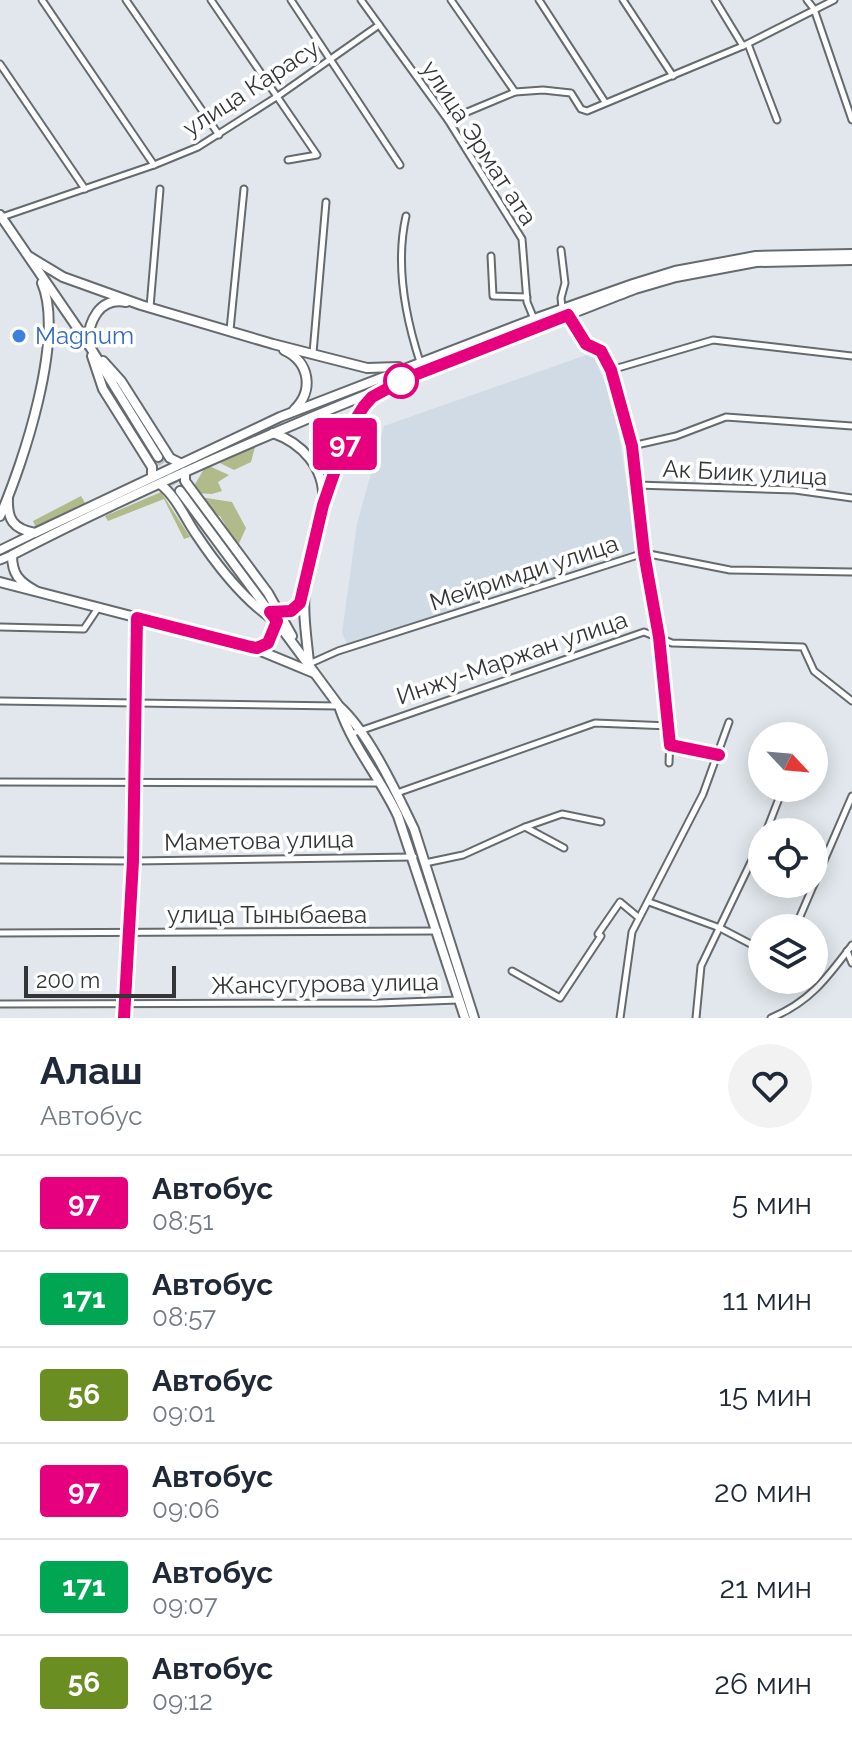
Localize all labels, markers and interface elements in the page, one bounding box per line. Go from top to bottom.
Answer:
street label: улица Карасу [177,33,324,142]
street label: улица Эрмат ата [415,55,543,231]
place label: Magnum [35,321,134,350]
marker: Magnum [10,327,28,345]
unlabelled marker [384,364,418,398]
line badge: 97 [309,418,381,470]
text: 97 [329,427,361,460]
street label: Ак Биик улица [662,454,828,491]
street label: Мейримди улица [426,528,622,617]
street label: Инжу-Маржан улица [393,604,631,711]
north arrow [748,722,828,802]
map controls [748,722,828,994]
button: locate [748,818,828,898]
street label: Маметова улица [164,824,354,857]
street label: улица Тыныбаева [167,900,367,929]
button: layers [748,914,828,994]
scale bar [24,962,176,998]
text: 200 m [36,967,100,993]
street label: Жансугурова улица [211,967,439,1000]
button: heart [728,1044,812,1128]
text: Алаш [40,1048,143,1093]
text: Автобус [40,1101,143,1131]
text: Автобус [152,1171,273,1206]
text: 97 [68,1186,100,1219]
text: 5 мин [732,1186,812,1221]
text: 08:51 [152,1206,214,1236]
text: Автобус [152,1267,273,1302]
text: 171 [62,1282,106,1315]
text: 11 мин [722,1282,812,1317]
text: 08:57 [152,1302,216,1332]
text: Автобус [152,1363,273,1398]
text: 56 [68,1378,100,1411]
text: 15 мин [719,1378,812,1413]
text: 09:01 [152,1398,215,1428]
text: Автобус [152,1459,273,1494]
text: 97 [68,1474,100,1507]
text: 20 мин [714,1474,812,1509]
text: 09:06 [152,1494,220,1524]
text: Автобус [152,1555,273,1590]
text: 171 [62,1570,106,1603]
text: 21 мин [720,1570,812,1605]
text: 09:07 [152,1590,218,1620]
text: Автобус [152,1651,273,1686]
text: 56 [68,1666,100,1699]
text: 26 мин [714,1666,812,1701]
text: 09:12 [152,1686,213,1716]

